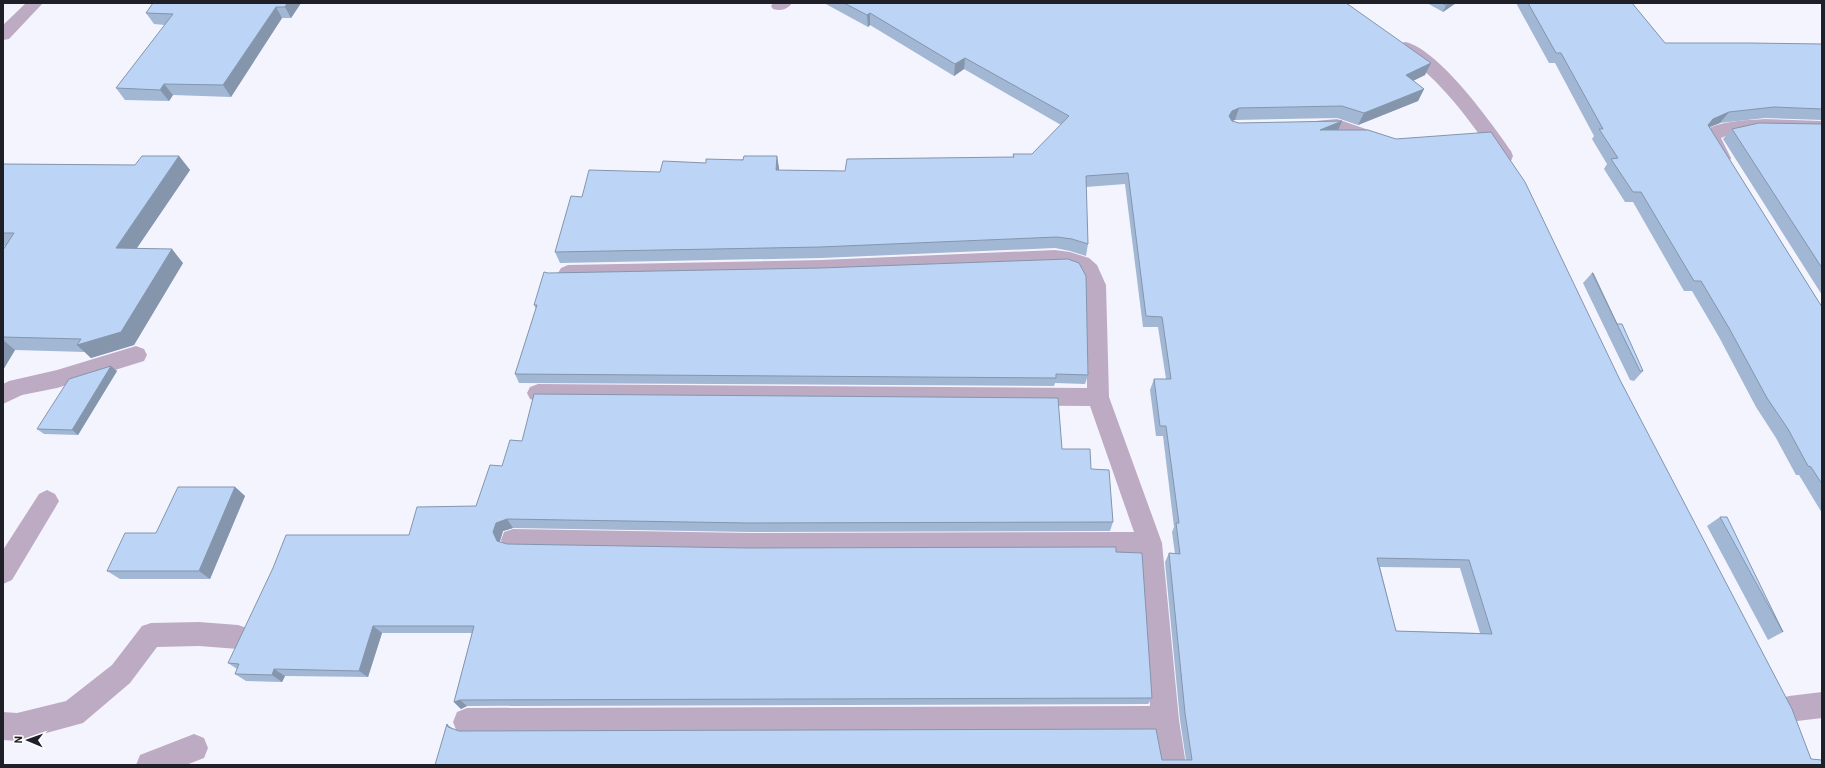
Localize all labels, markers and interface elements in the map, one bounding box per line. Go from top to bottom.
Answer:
north arrow [8,720,48,760]
text: N [11,736,24,744]

